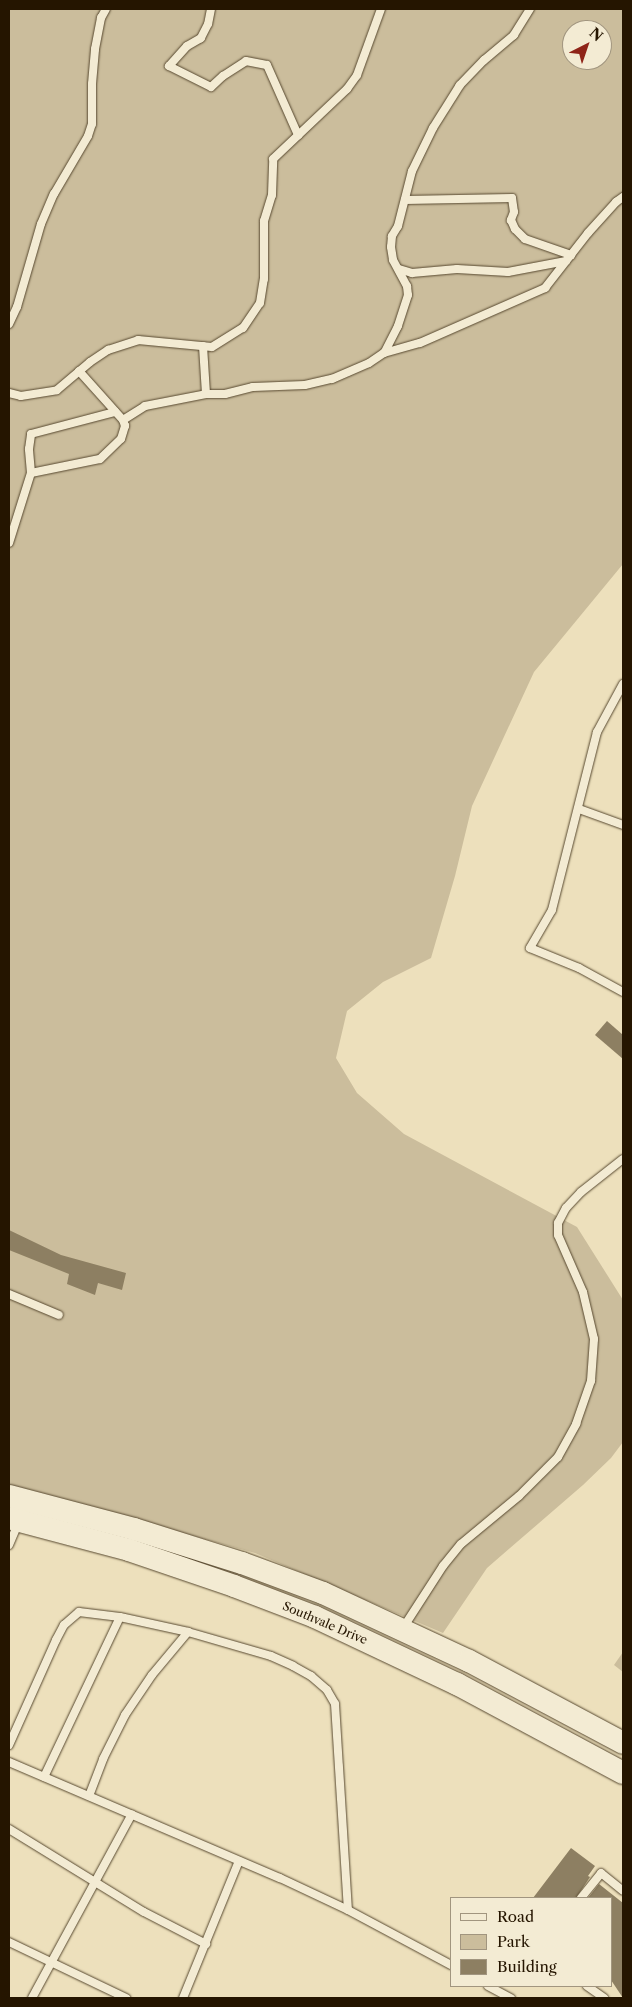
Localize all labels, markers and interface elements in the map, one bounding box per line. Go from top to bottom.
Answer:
north arrow [562,20,612,70]
text: N [586,24,607,45]
street label: Southvale Drive [281,1599,369,1647]
legend [450,1897,612,1987]
text: Road [497,1907,534,1926]
text: Park [497,1932,530,1951]
text: Building [497,1957,557,1976]

